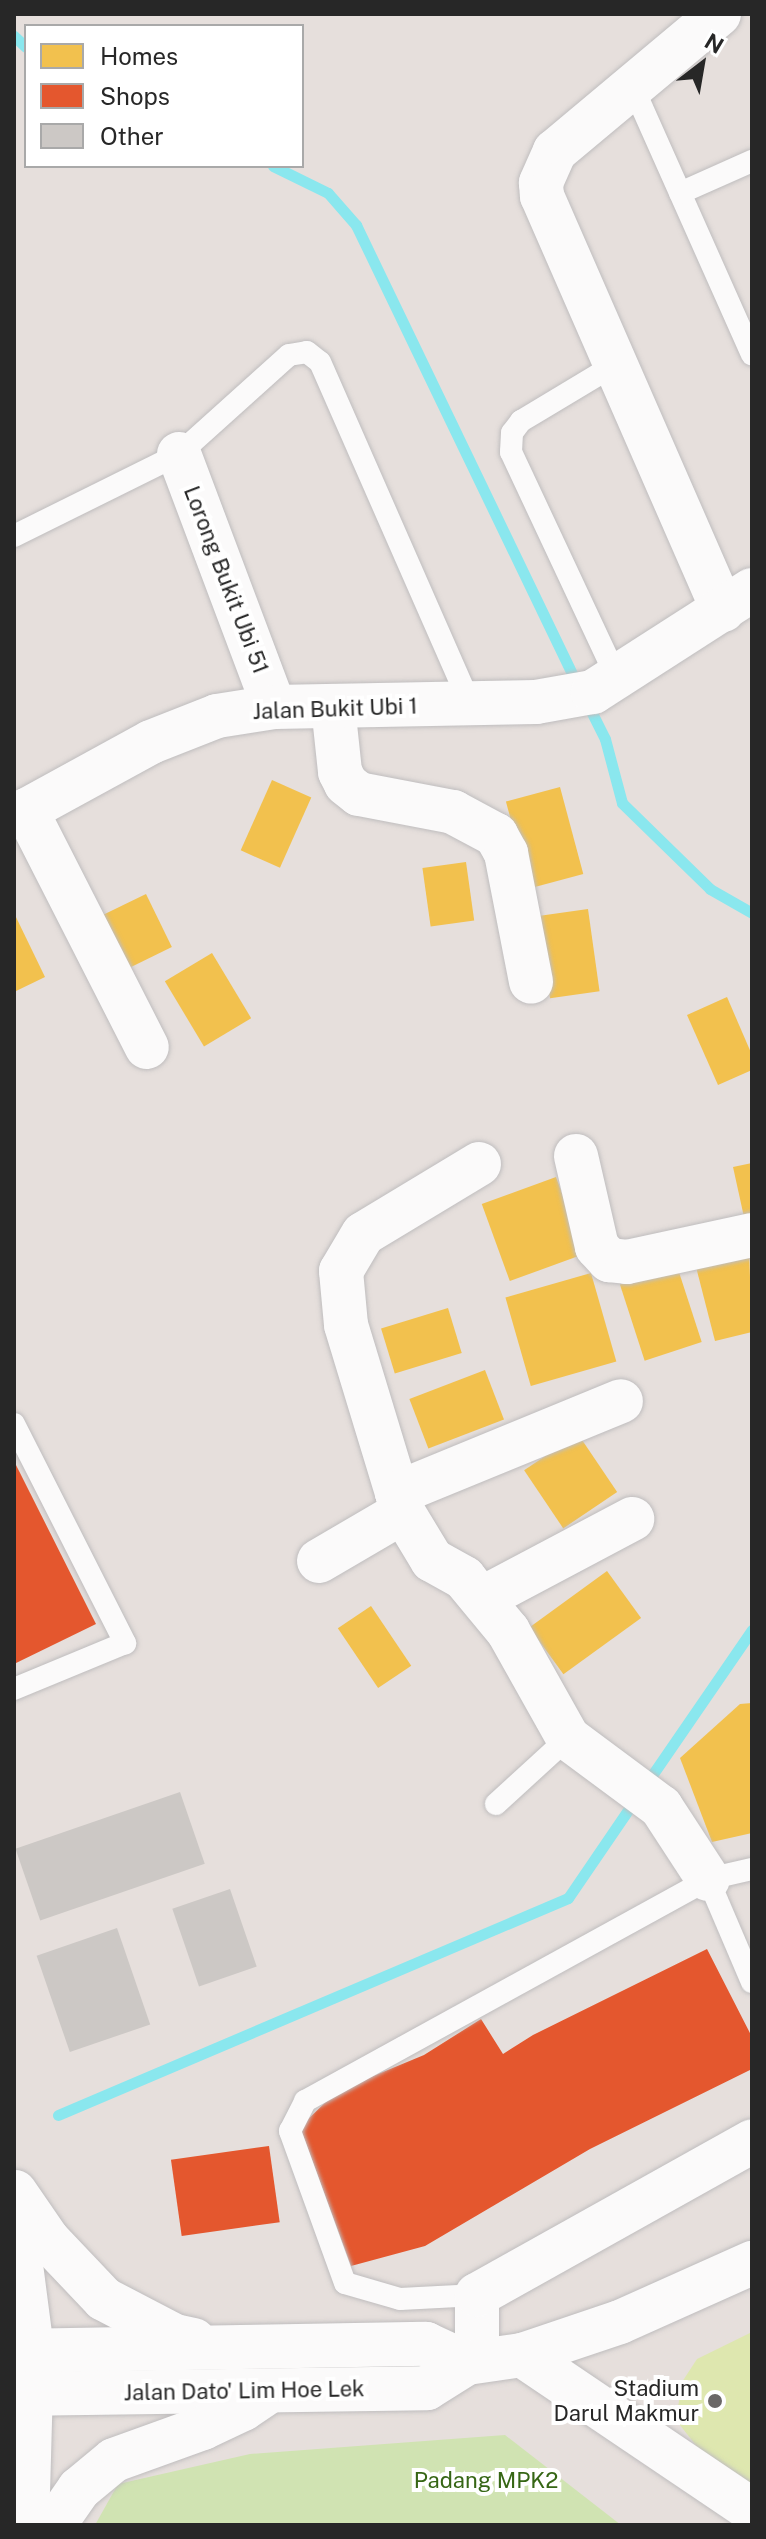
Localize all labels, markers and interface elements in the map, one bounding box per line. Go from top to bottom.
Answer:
legend [24,24,304,168]
north arrow [662,24,742,104]
text: N [700,28,728,59]
text: Homes [100,42,178,70]
text: Shops [100,82,170,110]
text: Other [100,122,164,150]
street label: Lorong Bukit Ubi 51 [178,482,274,678]
street label: Jalan Bukit Ubi 1 [252,693,418,725]
place label: Stadium Darul Makmur [554,2375,699,2426]
street label: Jalan Dato' Lim Hoe Lek [123,2376,365,2406]
marker: Stadium Darul Makmur [706,2392,724,2410]
park label: Padang MPK2 [414,2468,558,2494]

